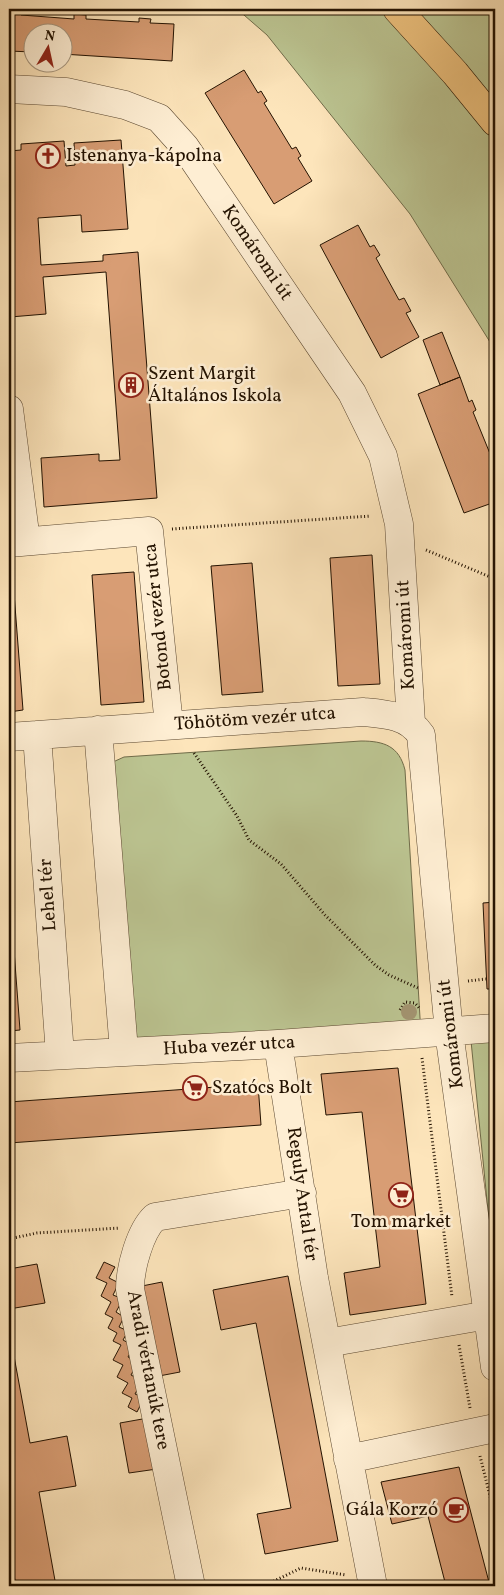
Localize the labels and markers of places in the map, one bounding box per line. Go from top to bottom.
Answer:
church icon: Istenanya-kápolna [35,143,61,169]
place label: Istenanya-kápolna [66,143,222,169]
place label: Szent Margit Általános Iskola [148,361,282,409]
building icon: Szent Margit Általános Iskola [118,372,144,398]
supermarket icon: Szatócs Bolt [182,1075,208,1101]
place label: Szatócs Bolt [212,1075,313,1101]
supermarket icon: Tom market [388,1182,414,1208]
place label: Tom market [351,1209,452,1235]
place label: Gála Korzó [346,1497,438,1523]
cafe icon: Gála Korzó [443,1497,469,1523]

